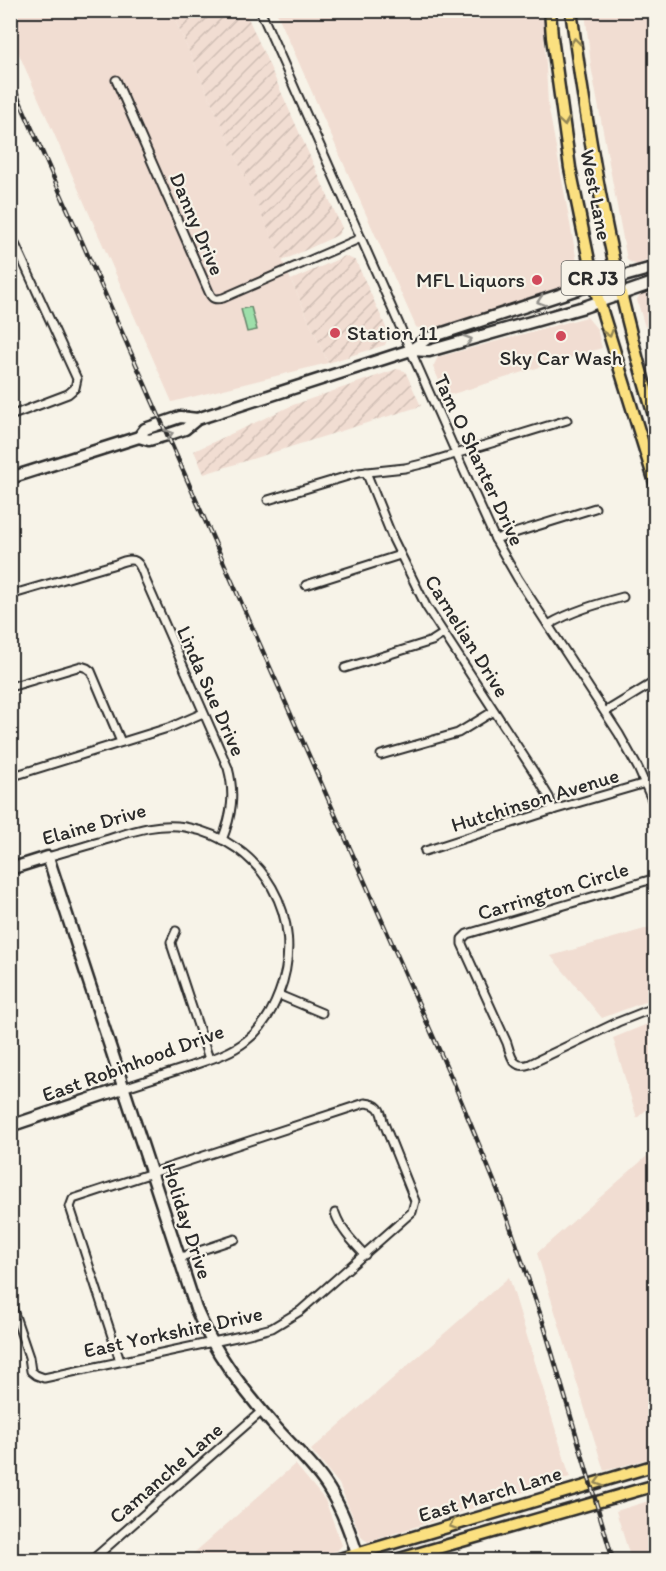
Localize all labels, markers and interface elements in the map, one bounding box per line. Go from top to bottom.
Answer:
one-way arrow [570,38,582,47]
one-way arrow [557,117,569,127]
street label: West Lane [575,147,618,243]
street label: Danny Drive [165,169,230,279]
road number: CR J3 [562,261,624,295]
place label: MFL Liquors [416,267,525,292]
marker: MFL Liquors [530,273,544,287]
one-way arrow [536,294,547,306]
place label: Station 11 [347,320,438,345]
marker: Station 11 [328,326,342,340]
one-way arrow [602,327,614,338]
marker: Sky Car Wash [554,329,568,343]
one-way arrow [462,335,473,347]
place label: Sky Car Wash [499,345,623,370]
street label: Tam O Shanter Drive [429,370,530,549]
one-way arrow [163,429,174,441]
street label: Carnelian Drive [420,570,515,702]
street label: Linda Sue Drive [172,622,251,760]
street label: Hutchinson Avenue [448,762,622,837]
street label: Elaine Drive [39,797,149,850]
street label: Carrington Circle [474,856,631,925]
street label: East Robinhood Drive [39,1018,227,1107]
street label: Holiday Drive [157,1160,218,1282]
street label: East Yorkshire Drive [81,1300,265,1363]
street label: Camanche Lane [104,1416,228,1529]
street label: East March Lane [415,1460,564,1527]
one-way arrow [594,1475,605,1487]
one-way arrow [448,1518,459,1530]

